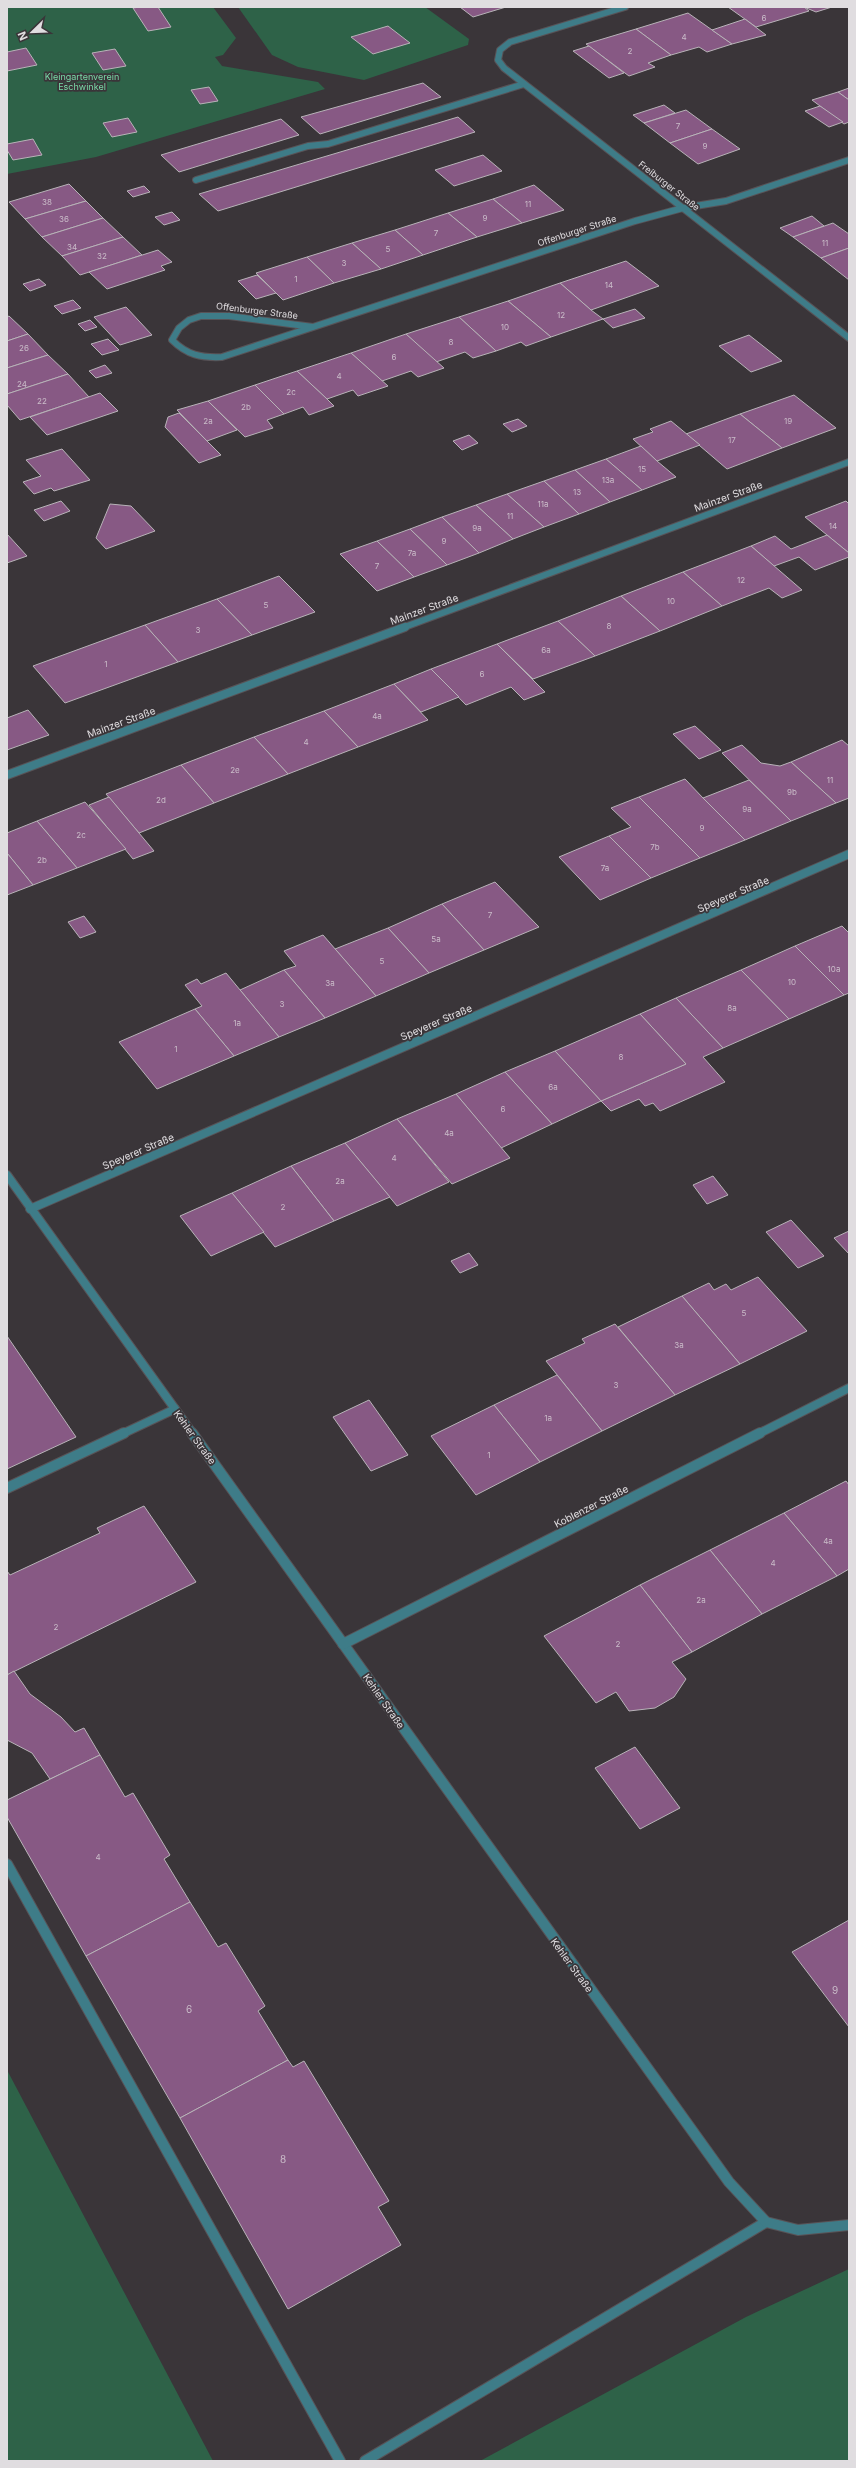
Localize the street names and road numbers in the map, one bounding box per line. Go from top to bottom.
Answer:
street label: Freiburger Straße [637,158,702,213]
street label: Offenburger Straße [536,213,618,248]
street label: Offenburger Straße [216,300,299,321]
street label: Mainzer Straße [692,478,764,514]
street label: Mainzer Straße [388,591,460,627]
street label: Mainzer Straße [85,704,157,740]
street label: Speyerer Straße [695,873,771,914]
street label: Speyerer Straße [398,1001,474,1042]
street label: Speyerer Straße [100,1130,176,1171]
street label: Kehler Straße [171,1408,219,1467]
street label: Koblenzer Straße [552,1482,630,1530]
street label: Kehler Straße [361,1671,407,1731]
street label: Kehler Straße [548,1936,596,1995]

